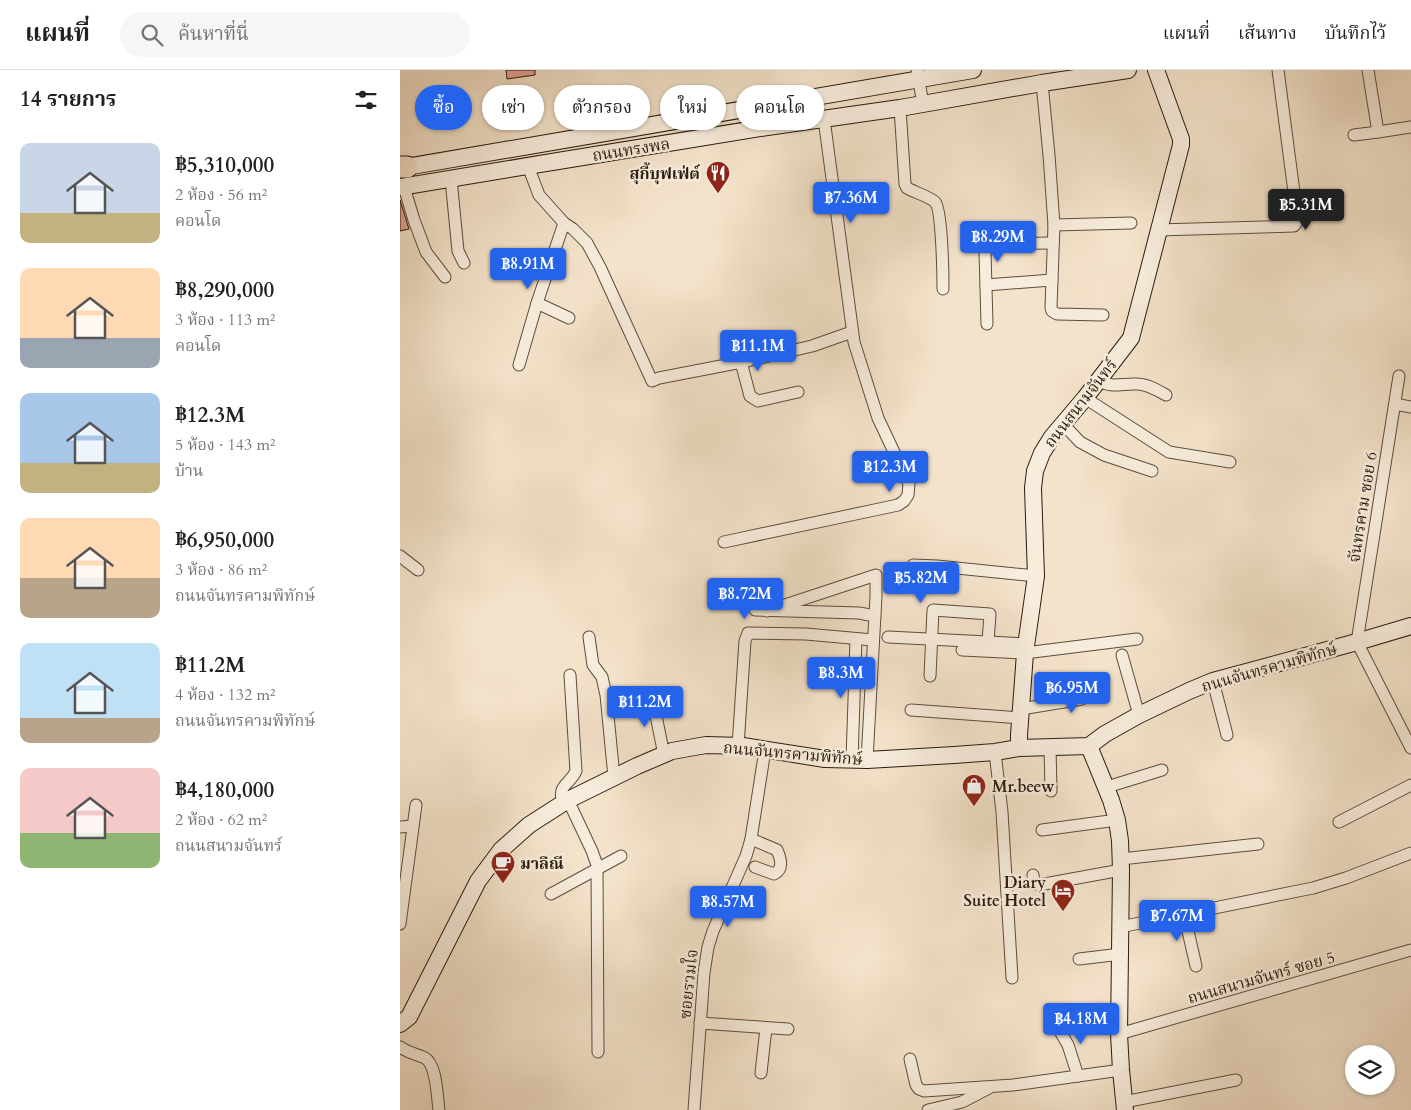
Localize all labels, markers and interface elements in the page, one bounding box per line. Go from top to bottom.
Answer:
search box [120,12,470,57]
text: แผนที่ [25,17,90,50]
icon: search [138,21,166,49]
text: ค้นหาที่นี่ [178,21,249,47]
text: แผนที่ [1163,21,1210,46]
text: เส้นทาง [1238,21,1297,46]
text: บันทึกไว้ [1325,21,1386,46]
text: 14 รายการ [20,85,116,114]
chip: ซื้อ [415,85,472,130]
chip: เช่า [482,85,544,130]
chip: ตัวกรอง [554,85,650,130]
chip: ใหม่ [660,85,726,130]
chip: คอนโด [736,85,824,130]
icon: filters [352,86,380,114]
street label: ถนนทรงพล [591,133,672,167]
text: ฿5,310,000 [175,151,274,180]
restaurant icon: สุกี้บุฟเฟ่ต์ [705,160,731,194]
place label: สุกี้บุฟเฟ่ต์ [629,162,701,185]
icon: home [60,163,120,223]
pin: ฿7.36M [810,182,892,224]
text: 2 ห้อง · 56 m² [175,184,267,206]
text: ฿7.36M [824,187,878,209]
pin: ฿5.31M [1265,189,1347,231]
text: ฿5.31M [1279,194,1333,216]
text: คอนโด [175,210,221,232]
pin: ฿8.29M [957,220,1039,263]
text: ฿8.29M [971,226,1025,248]
pin: ฿8.91M [487,248,569,290]
text: ฿8.91M [501,253,555,275]
text: ฿8,290,000 [175,276,274,305]
icon: home [60,288,120,348]
text: 3 ห้อง · 113 m² [175,309,275,331]
pin: ฿11.1M [717,330,799,372]
text: คอนโด [175,335,221,357]
text: ฿11.1M [731,335,785,357]
street label: ถนนสนามจันทร์ [1039,354,1123,453]
text: ฿12.3M [175,401,245,430]
icon: home [60,413,120,473]
text: 5 ห้อง · 143 m² [175,434,275,456]
pin: ฿12.3M [849,450,931,493]
street label: จันทรคาม ซอย 6 [1343,450,1383,564]
text: ฿12.3M [863,456,917,478]
text: บ้าน [175,460,203,482]
text: ฿6,950,000 [175,526,274,555]
icon: home [60,538,120,598]
text: 3 ห้อง · 86 m² [175,559,267,581]
pin: ฿5.82M [880,562,962,604]
text: ฿5.82M [894,567,948,589]
pin: ฿8.72M [704,578,786,620]
text: ฿8.72M [718,583,772,605]
text: ถนนจันทรคามพิทักษ์ [175,585,315,607]
street label: ถนนจันทรคามพิทักษ์ [1199,638,1340,698]
text: ฿11.2M [175,651,245,680]
pin: ฿8.3M [806,656,876,699]
text: ฿8.3M [818,662,864,684]
icon: home [60,663,120,723]
pin: ฿6.95M [1031,672,1113,714]
text: ฿6.95M [1045,677,1099,699]
text: 4 ห้อง · 132 m² [175,684,275,706]
pin: ฿11.2M [604,686,686,728]
text: ฿11.2M [618,691,672,713]
text: ถนนจันทรคามพิทักษ์ [175,710,315,732]
street label: ถนนจันทรคามพิทักษ์ [722,737,864,771]
shop icon: Mr.beew [961,773,987,807]
text: ฿4,180,000 [175,776,274,805]
place label: Mr.beew [992,776,1055,798]
icon: home [60,788,120,848]
text: 2 ห้อง · 62 m² [175,809,267,831]
text: ถนนสนามจันทร์ [175,835,282,857]
cafe icon: มาลิณี [490,850,516,884]
place label: มาลิณี [520,853,564,875]
place label: Diary Suite Hotel [964,872,1046,912]
hotel icon: Diary Suite Hotel [1050,878,1076,912]
pin: ฿8.57M [687,886,769,928]
text: ฿8.57M [701,891,755,913]
pin: ฿7.67M [1136,900,1218,942]
text: ฿7.67M [1150,905,1204,927]
street label: ถนนสนามจันทร์ ซอย 5 [1185,946,1338,1010]
street label: ซอยรวมใจ [674,948,704,1020]
pin: ฿4.18M [1040,1002,1122,1045]
text: ฿4.18M [1054,1008,1108,1030]
map controls [1345,1045,1395,1095]
button: layers [1345,1045,1395,1095]

